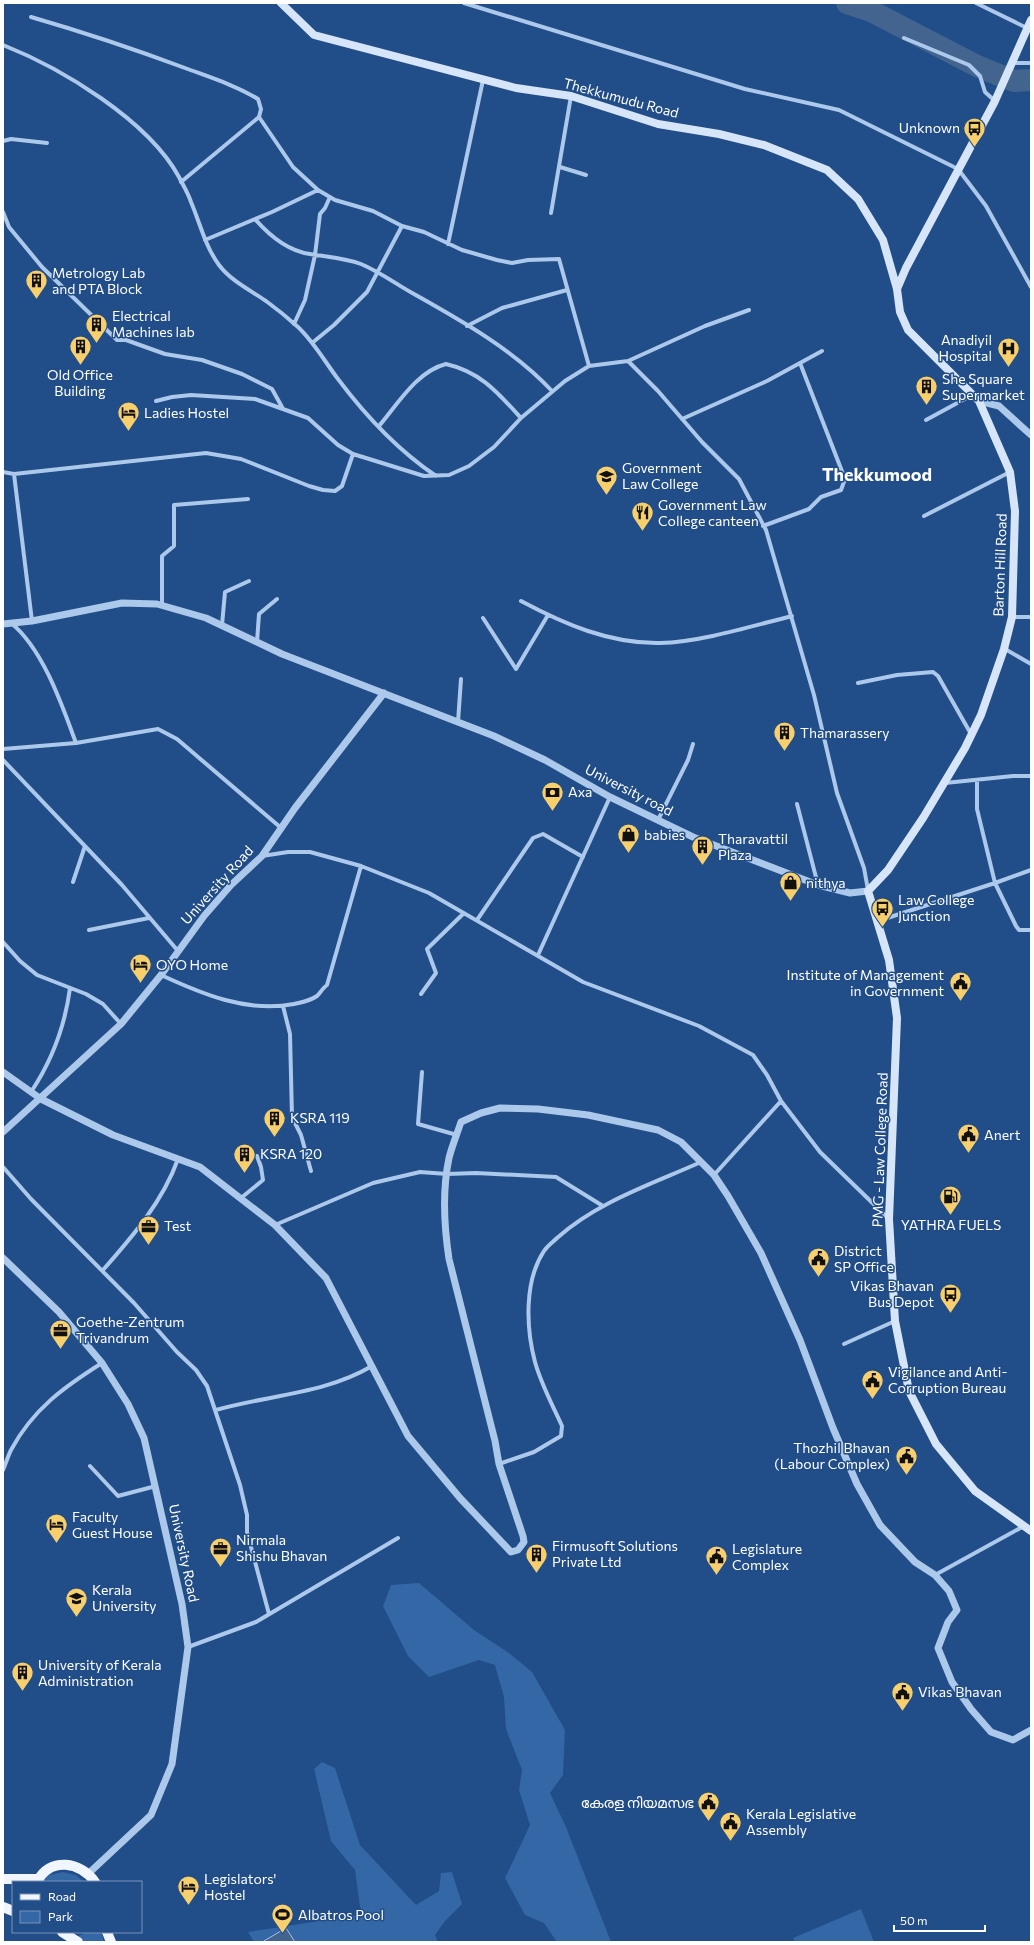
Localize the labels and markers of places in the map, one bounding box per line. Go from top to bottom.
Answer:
bus stop icon: Unknown [962,115,988,148]
place label: Unknown [899,119,960,136]
place label: Metrology Lab and PTA Block [52,264,145,297]
building icon: Metrology Lab and PTA Block [24,268,50,301]
place label: Electrical Machines lab [112,307,195,340]
building icon: Electrical Machines lab [84,311,110,344]
place label: Anadiyil Hospital [938,331,992,364]
building icon: Old Office Building [67,334,93,367]
hospital icon: Anadiyil Hospital [995,335,1021,368]
place label: Old Office Building [47,366,113,399]
place label: She Square Supermarket [942,370,1025,403]
building icon: She Square Supermarket [914,374,940,407]
hotel icon: Ladies Hostel [116,400,142,433]
place label: Ladies Hostel [144,404,229,421]
place label: Government Law College [622,459,702,492]
school or university icon: Government Law College [594,463,620,496]
place label: Government Law College canteen [658,496,767,529]
restaurant icon: Government Law College canteen [630,500,656,533]
building icon: Thamarassery [772,720,798,753]
place label: Thamarassery [800,724,890,741]
bank icon: Axa [540,779,566,812]
place label: Axa [568,783,592,800]
shop icon: babies [616,822,642,855]
place label: babies [644,826,685,843]
place label: Tharavattil Plaza [718,830,788,863]
building icon: Tharavattil Plaza [689,834,715,867]
shop icon: nithya [778,870,804,903]
place label: nithya [806,874,846,891]
place label: Law College Junction [898,891,974,924]
bus stop icon: Law College Junction [870,895,896,928]
hotel icon: OYO Home [127,952,153,985]
place label: OYO Home [156,956,228,973]
place label: Institute of Management in Government [787,966,944,999]
public building icon: Institute of Management in Government [947,970,973,1003]
building icon: KSRA 119 [262,1105,288,1138]
place label: KSRA 119 [290,1109,350,1126]
public building icon: Anert [955,1122,981,1155]
place label: Anert [984,1126,1021,1143]
building icon: KSRA 120 [232,1141,258,1174]
place label: KSRA 120 [260,1145,322,1162]
fuel station icon: YATHRA FUELS [938,1184,964,1217]
office icon: Test [136,1213,162,1246]
place label: YATHRA FUELS [901,1216,1001,1233]
place label: Test [164,1217,192,1234]
place label: District SP Office [834,1242,894,1275]
public building icon: District SP Office [806,1246,832,1279]
place label: Vikas Bhavan Bus Depot [850,1277,934,1310]
bus stop icon: Vikas Bhavan Bus Depot [937,1281,963,1314]
place label: Goethe-Zentrum Trivandrum [76,1313,185,1346]
office icon: Goethe-Zentrum Trivandrum [48,1317,74,1350]
place label: Vigilance and Anti- Corruption Bureau [888,1363,1007,1396]
public building icon: Vigilance and Anti- Corruption Bureau [859,1367,885,1400]
place label: Thozhil Bhavan (Labour Complex) [774,1439,890,1472]
public building icon: Thozhil Bhavan (Labour Complex) [893,1443,919,1476]
place label: Faculty Guest House [72,1508,153,1541]
hotel icon: Faculty Guest House [44,1512,70,1545]
place label: Nirmala Shishu Bhavan [236,1531,327,1564]
office icon: Nirmala Shishu Bhavan [208,1535,234,1568]
place label: Firmusoft Solutions Private Ltd [552,1537,678,1570]
place label: Legislature Complex [732,1540,802,1573]
building icon: Firmusoft Solutions Private Ltd [524,1541,550,1574]
public building icon: Legislature Complex [703,1544,729,1577]
place label: Kerala University [92,1581,156,1614]
school or university icon: Kerala University [64,1585,90,1618]
place label: University of Kerala Administration [38,1656,162,1689]
building icon: University of Kerala Administration [9,1660,35,1693]
public building icon: Vikas Bhavan [889,1679,915,1712]
place label: Vikas Bhavan [918,1683,1002,1700]
public building icon: കേരള നിയമസഭ [696,1790,722,1823]
place label: കേരള നിയമസഭ [581,1794,694,1811]
place label: Kerala Legislative Assembly [746,1805,856,1838]
public building icon: Kerala Legislative Assembly [718,1809,744,1842]
place label: Legislators' Hostel [204,1870,276,1903]
hotel icon: Legislators' Hostel [175,1874,201,1907]
sports icon: Albatros Pool [270,1902,296,1935]
place label: Albatros Pool [298,1906,384,1923]

